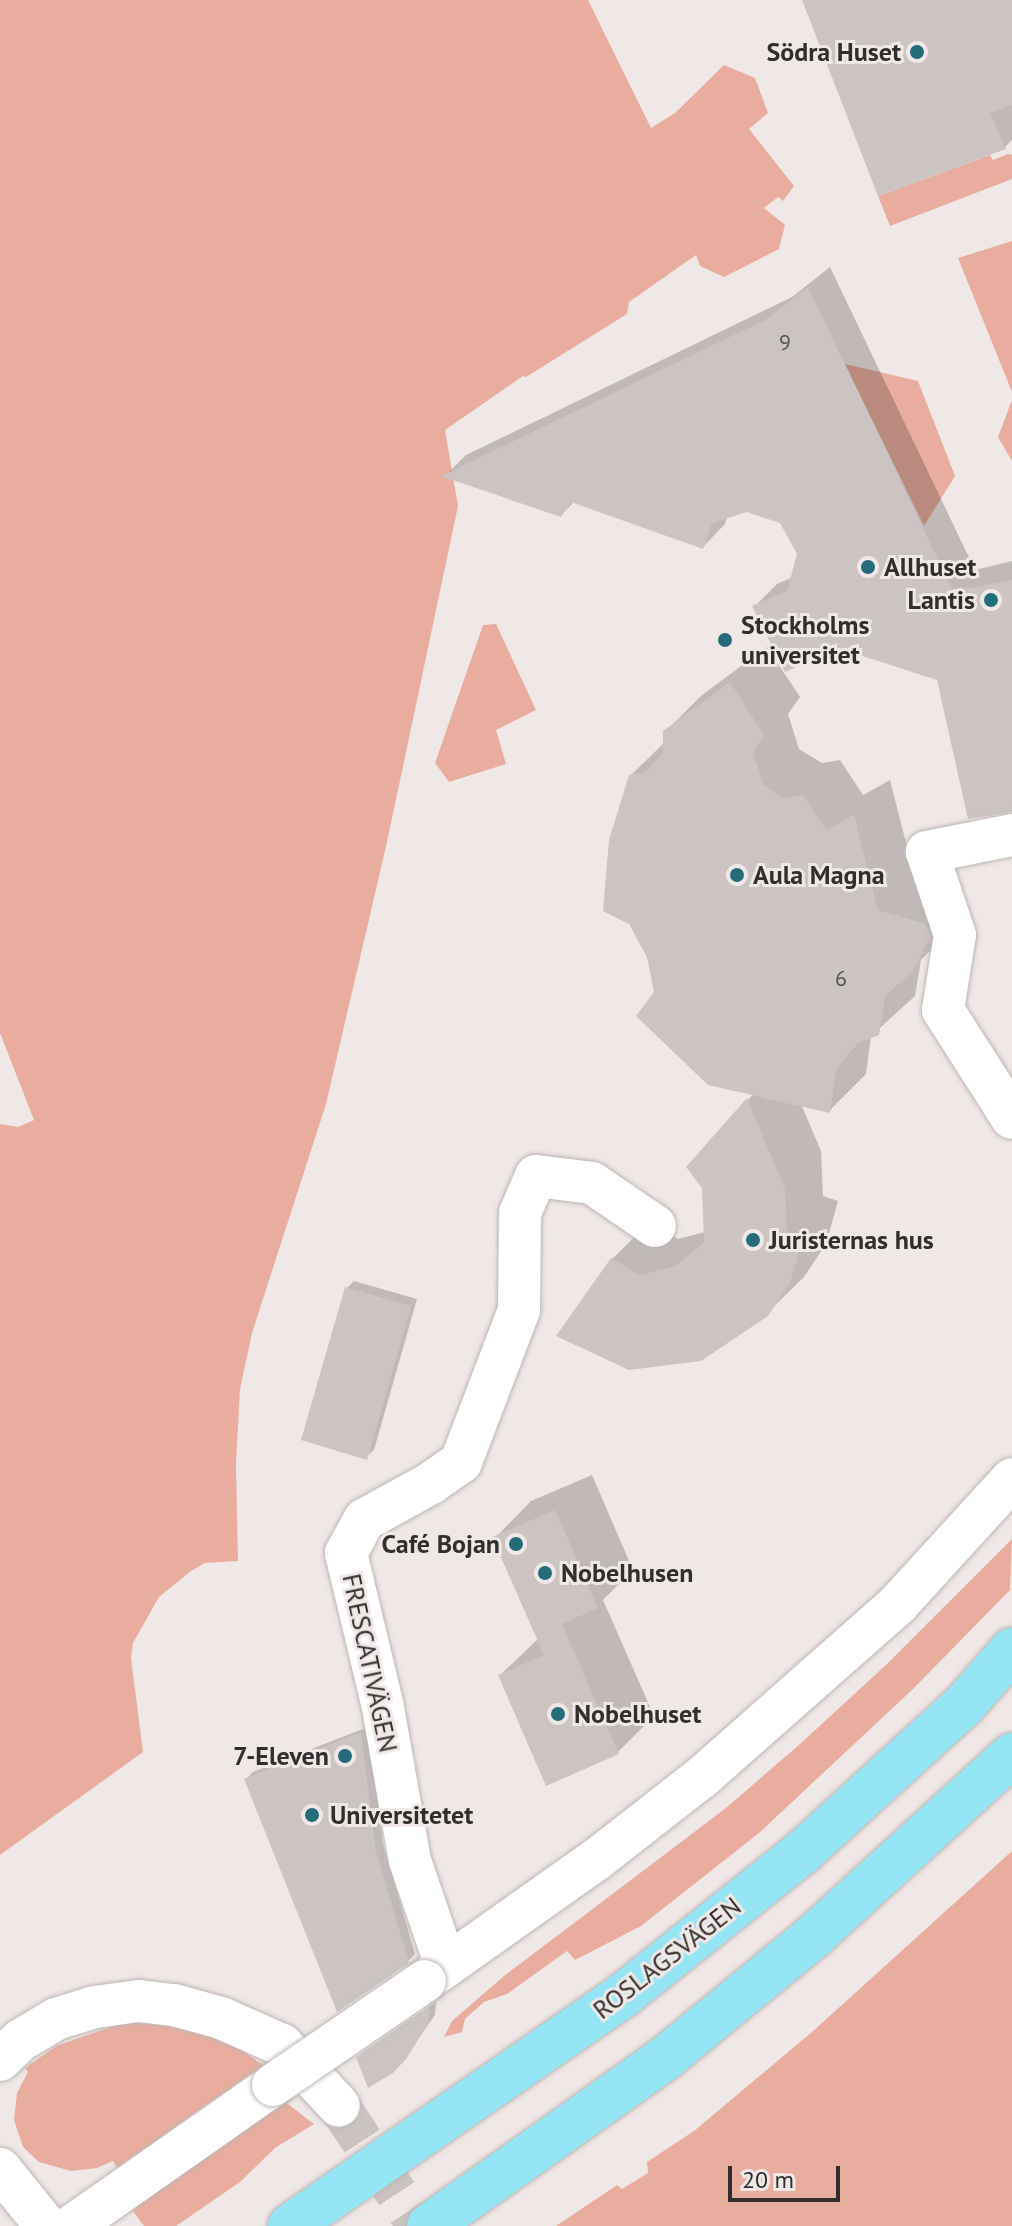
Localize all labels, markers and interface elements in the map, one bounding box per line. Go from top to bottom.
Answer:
place label: Södra Huset [766,36,901,68]
marker: Södra Huset [908,43,926,61]
house number: 9 [779,330,791,356]
place label: Allhuset [884,551,976,583]
marker: Allhuset [859,558,877,576]
place label: Lantis [908,584,975,616]
marker: Lantis [982,591,1000,609]
place label: Stockholms universitet [741,609,869,670]
marker: Stockholms universitet [716,631,734,649]
place label: Aula Magna [753,859,885,891]
marker: Aula Magna [728,866,746,884]
house number: 6 [835,966,847,992]
place label: Juristernas hus [769,1224,934,1256]
marker: Juristernas hus [744,1231,762,1249]
place label: Café Bojan [381,1528,500,1560]
marker: Café Bojan [507,1535,525,1553]
place label: Nobelhusen [561,1557,693,1589]
marker: Nobelhusen [536,1564,554,1582]
street label: FRESCATIVÄGEN [336,1571,404,1755]
place label: Nobelhuset [574,1698,701,1730]
marker: Nobelhuset [549,1705,567,1723]
place label: 7-Eleven [233,1740,329,1772]
marker: 7-Eleven [336,1747,354,1765]
place label: Universitetet [330,1799,473,1831]
marker: Universitetet [301,1804,323,1826]
street label: ROSLAGSVÄGEN [587,1891,747,2025]
scale bar [732,2150,844,2200]
text: 20 m [742,2164,794,2195]

